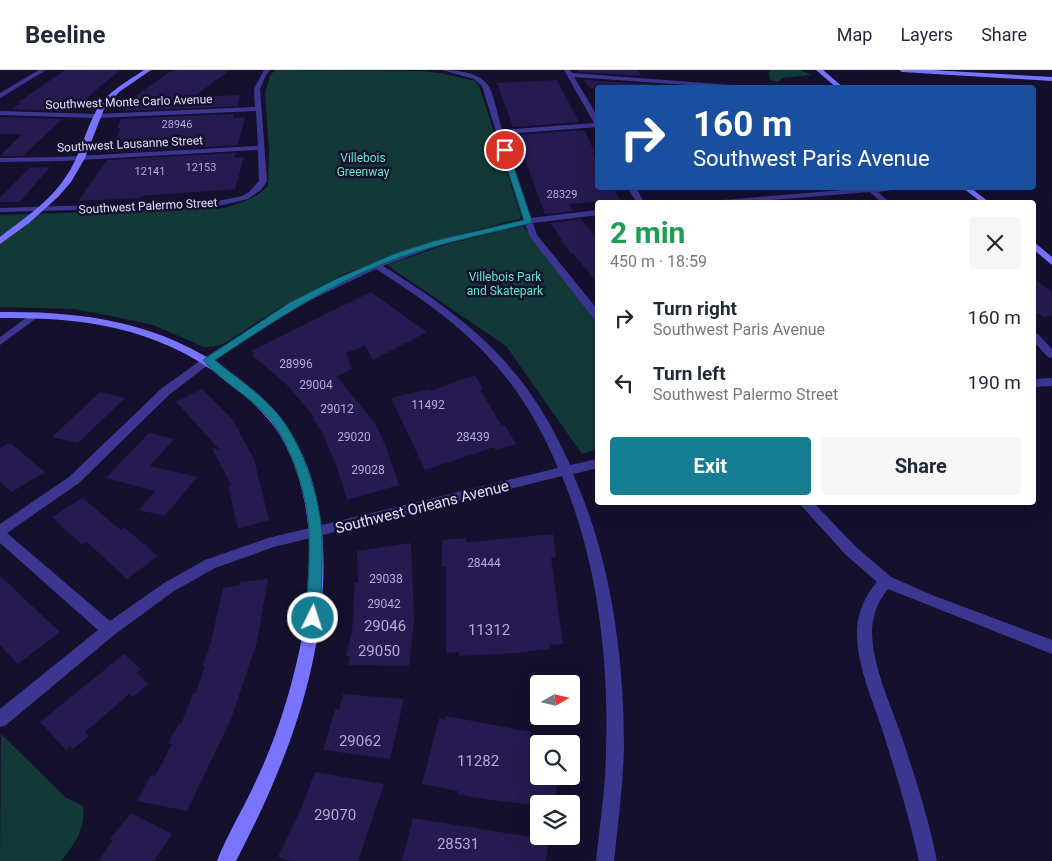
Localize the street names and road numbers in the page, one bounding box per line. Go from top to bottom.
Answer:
street label: Southwest Monte Carlo Avenue [45,92,213,112]
street label: Southwest Lausanne Street [57,133,203,155]
street label: Southwest Palermo Street [78,195,218,217]
street label: Southwest Orleans Avenue [333,477,511,537]

